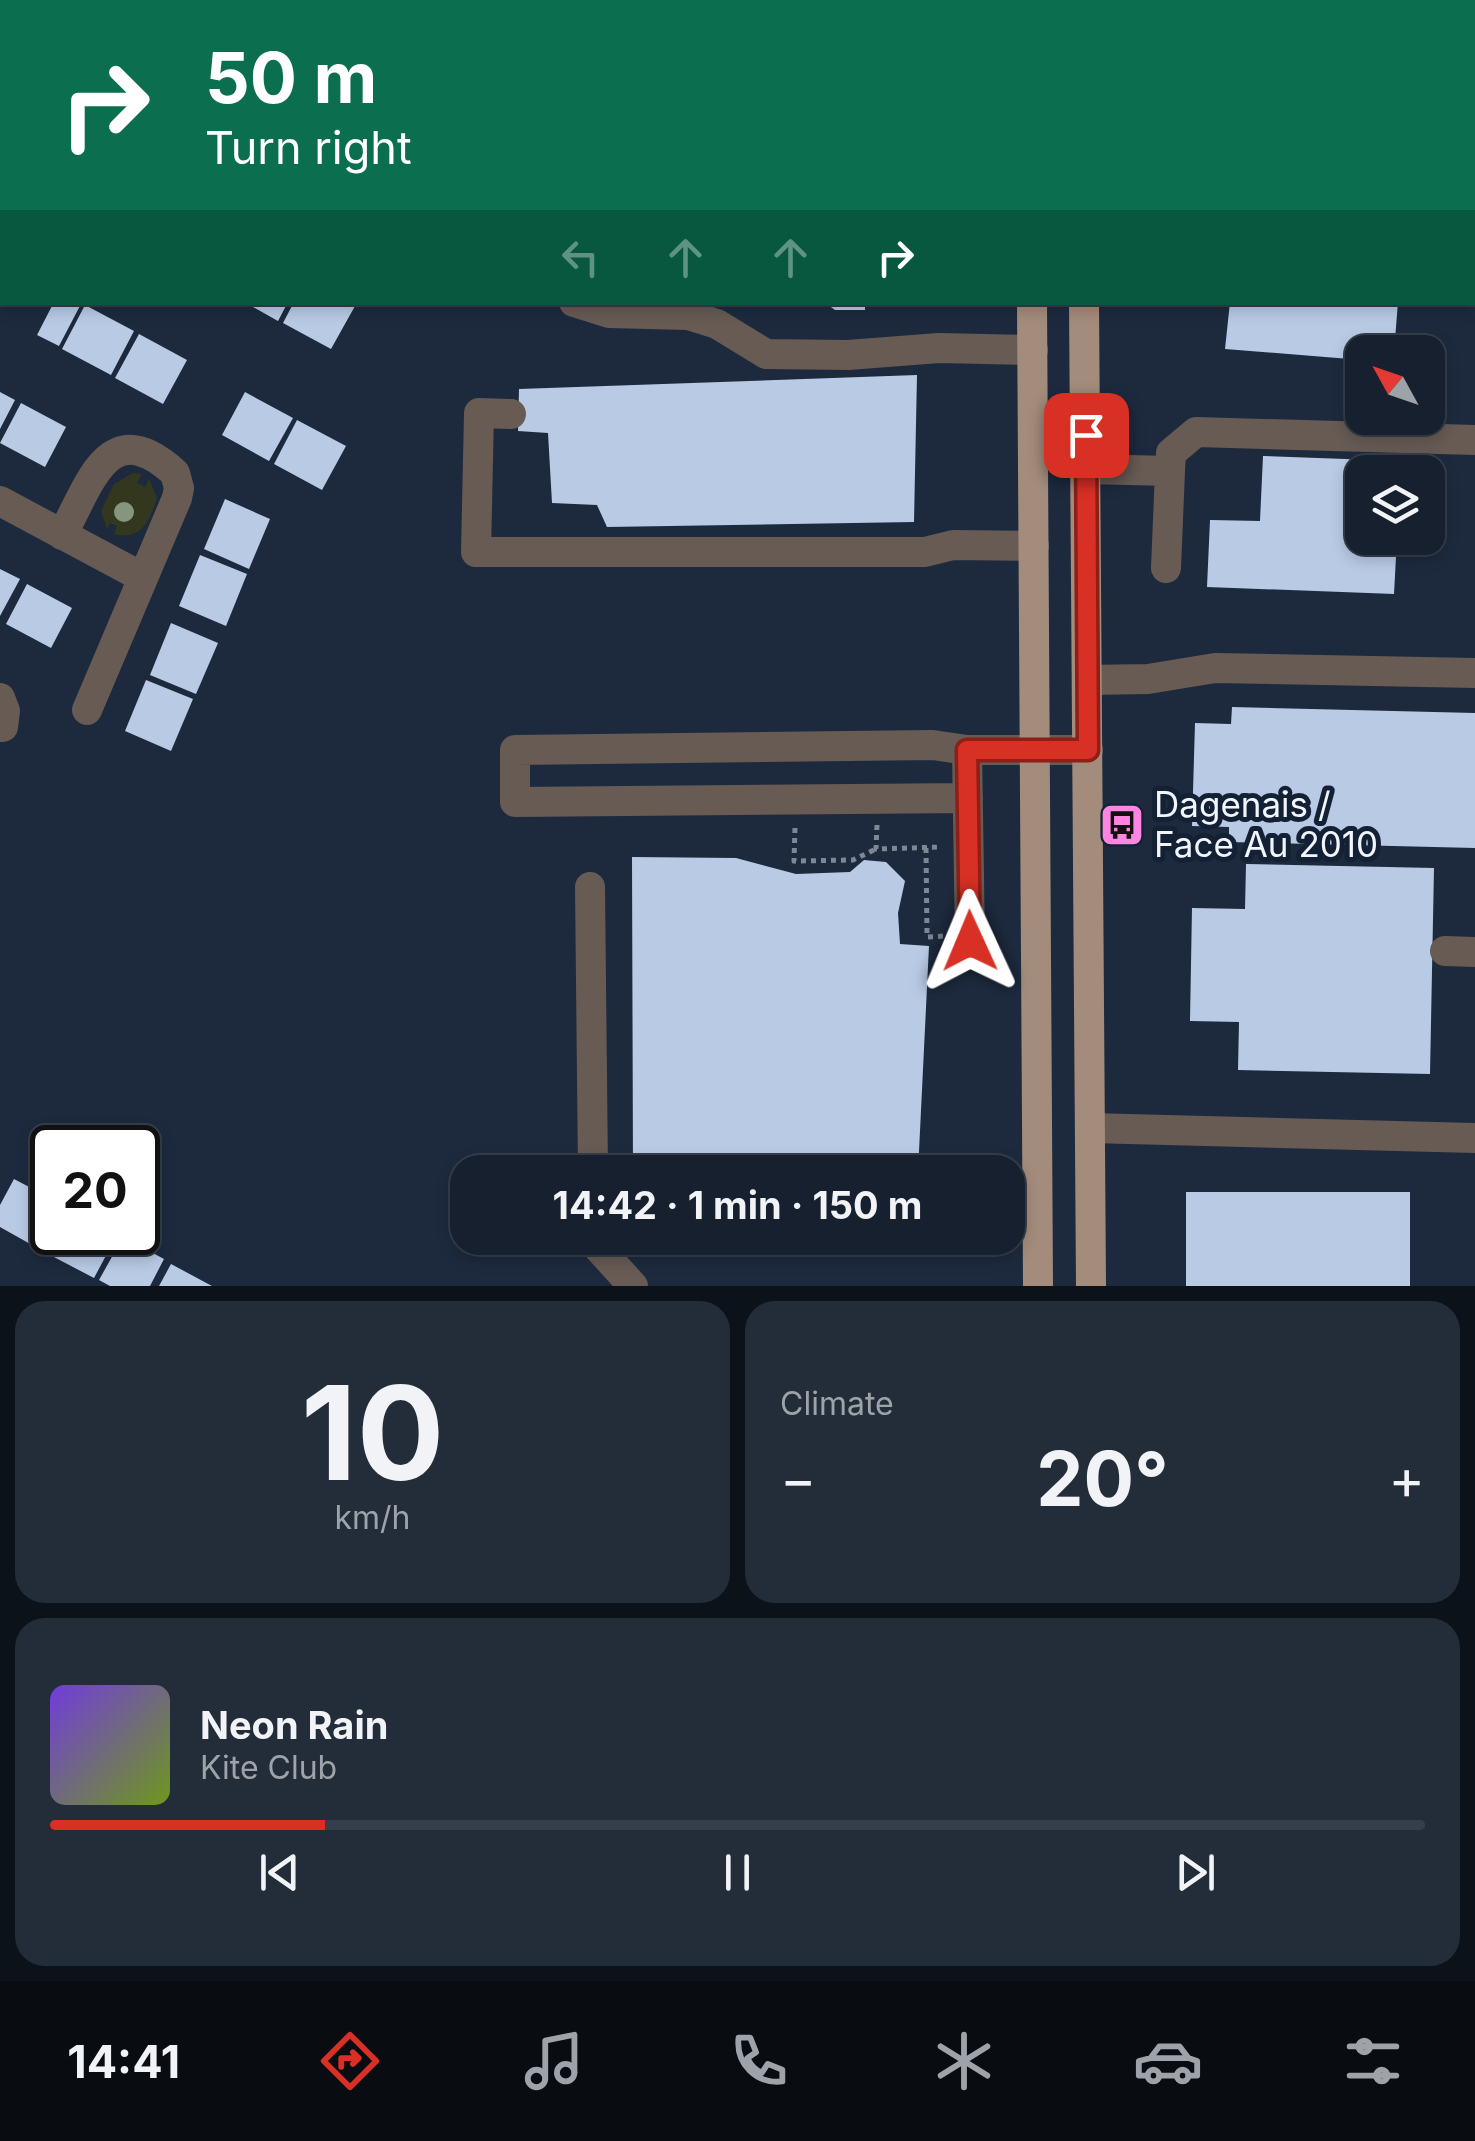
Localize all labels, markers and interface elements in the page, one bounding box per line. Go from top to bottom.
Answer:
text: 50 m [205,35,377,120]
icon: right [40,40,170,170]
text: Turn right [205,120,412,175]
icon: left [553,230,608,285]
icon: ahead [658,230,713,285]
icon: ahead [763,230,818,285]
icon: right [868,230,923,285]
north arrow [1345,335,1445,435]
map controls [1345,335,1445,555]
pin [1044,393,1129,478]
icon: arrive [1059,408,1114,463]
button: layers [1345,455,1445,555]
place label: Dagenais / Face Au 2010 [1154,783,1378,865]
bus stop icon: Dagenais / Face Au 2010 [1099,802,1145,848]
position arrow [918,889,1022,993]
speed limit sign: 20 [30,1125,160,1255]
text: 14:42 · 1 min · 150 m [553,1182,922,1228]
text: 10 [301,1354,444,1511]
text: Climate [780,1384,894,1423]
text: 20° [1036,1433,1169,1524]
text: − [780,1446,816,1512]
text: + [1389,1446,1425,1512]
text: km/h [334,1498,411,1537]
text: Neon Rain [200,1702,388,1748]
text: Kite Club [200,1748,337,1787]
icon: previous [252,1845,307,1900]
icon: pause [710,1845,765,1900]
icon: next [1168,1845,1223,1900]
icon: directions [315,2026,385,2096]
icon: music [519,2026,589,2096]
icon: phone [724,2026,794,2096]
icon: climate [929,2026,999,2096]
icon: car [1133,2026,1203,2096]
icon: filters [1338,2026,1408,2096]
text: 14:41 [67,2034,180,2089]

